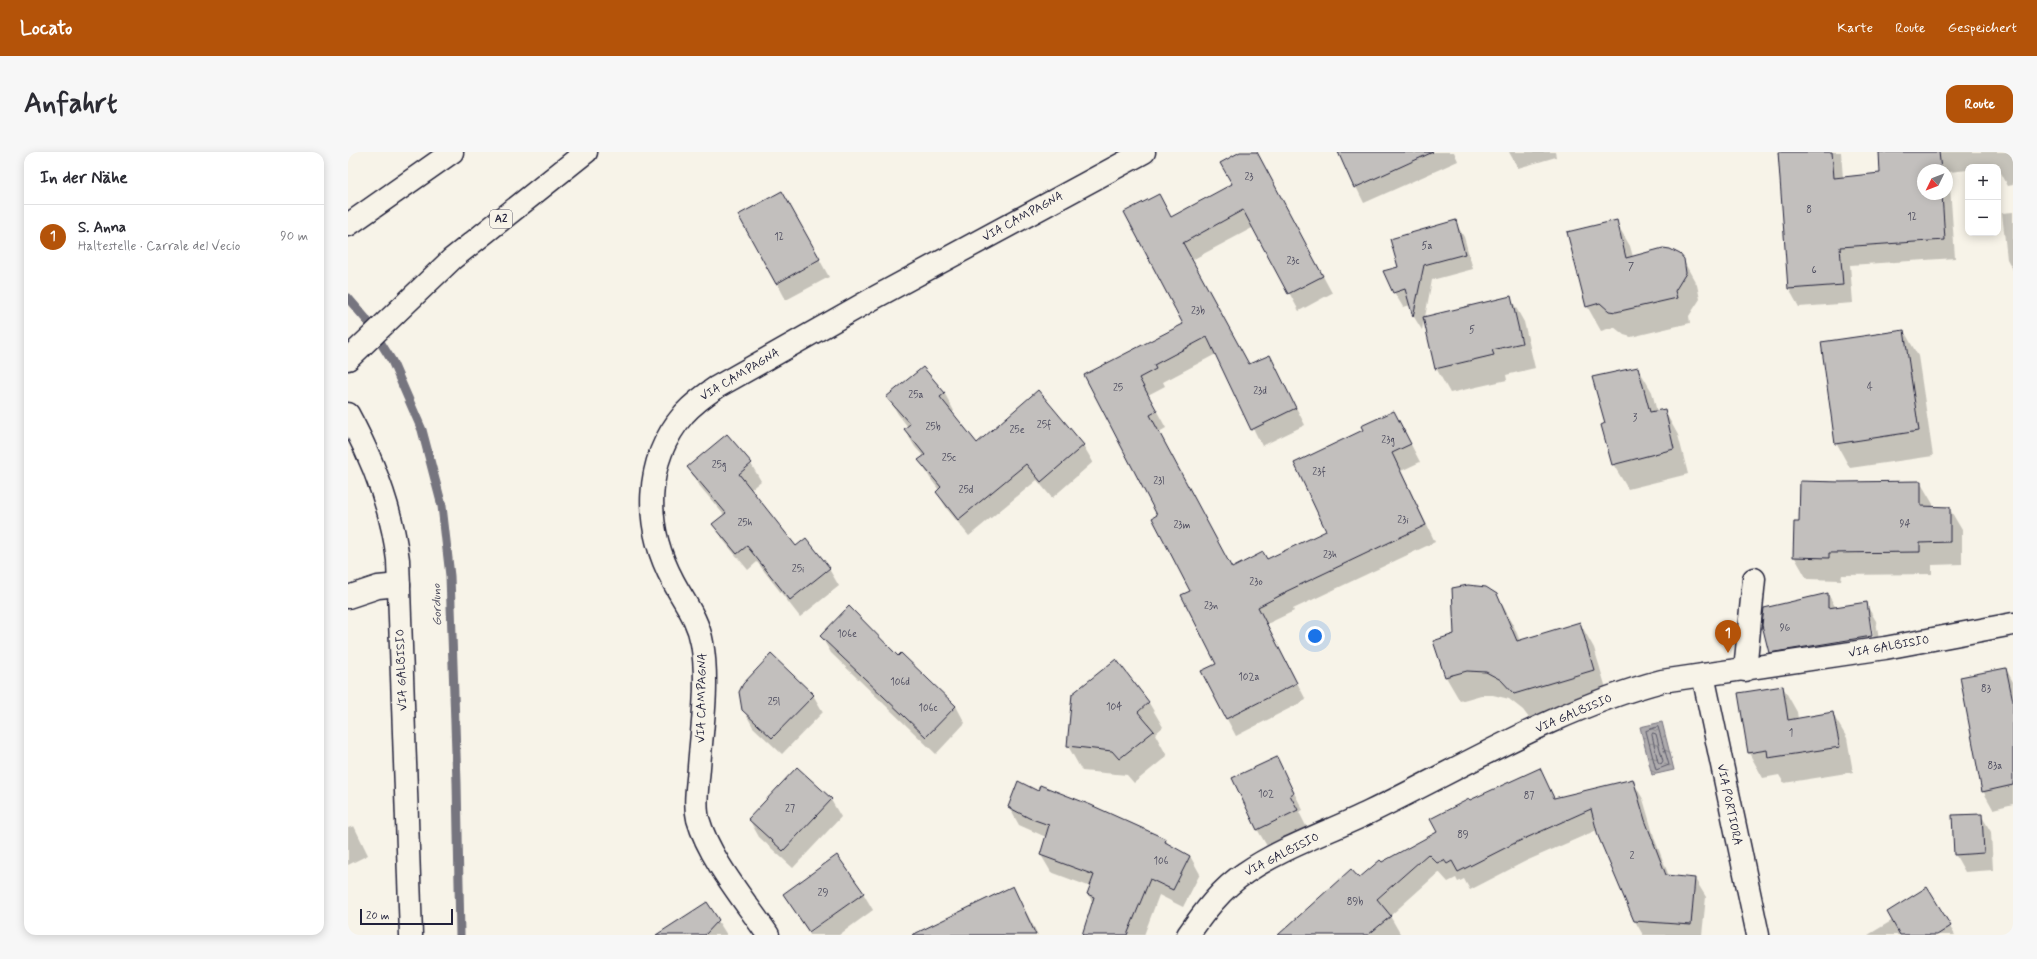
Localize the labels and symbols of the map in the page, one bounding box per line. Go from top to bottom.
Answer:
north arrow [1917,164,1953,200]
house number: 23 [1244,171,1254,184]
street label: VIA CAMPAGNA [980,188,1066,246]
house number: 8 [1806,204,1812,217]
road number: A2 [490,210,512,228]
house number: 12 [1907,211,1917,224]
house number: 12 [774,231,784,244]
house number: 5a [1421,240,1433,253]
house number: 23c [1286,255,1300,268]
house number: 7 [1628,261,1634,274]
house number: 6 [1811,264,1817,277]
house number: 23b [1191,305,1205,318]
house number: 5 [1469,324,1475,337]
street label: VIA CAMPAGNA [697,345,783,405]
house number: 4 [1867,381,1873,394]
house number: 25 [1113,382,1123,395]
house number: 23d [1253,385,1267,398]
house number: 25a [908,389,924,402]
house number: 3 [1633,412,1638,425]
house number: 25f [1037,419,1051,432]
house number: 25b [925,421,941,434]
house number: 25e [1009,424,1025,437]
house number: 23g [1381,434,1395,447]
house number: 25c [942,452,956,465]
house number: 25g [712,459,726,472]
house number: 23f [1312,466,1326,479]
house number: 23l [1153,475,1165,488]
house number: 25d [959,484,974,497]
house number: 23i [1397,514,1409,527]
house number: 25h [737,517,753,530]
house number: 94 [1900,518,1910,531]
house number: 23m [1173,519,1191,532]
house number: 23h [1323,549,1337,562]
house number: 25i [792,563,804,576]
house number: 23o [1249,576,1263,589]
water label: Gorduno [428,583,446,626]
house number: 23n [1204,600,1218,613]
pin: 1 [1715,620,1741,653]
house number: 96 [1780,622,1791,635]
your location [1305,626,1325,646]
house number: 106e [837,628,857,641]
street label: VIA GALBISIO [393,629,411,711]
street label: VIA GALBISIO [1847,632,1931,662]
street label: VIA CAMPAGNA [693,653,711,743]
house number: 102a [1238,671,1260,684]
house number: 106d [890,676,910,689]
house number: 83 [1981,683,1991,696]
street label: VIA GALBISIO [1533,691,1615,737]
house number: 25l [768,696,780,709]
house number: 104 [1106,701,1122,714]
house number: 106c [919,702,937,715]
house number: 1 [1789,727,1793,740]
house number: 83a [1987,760,2003,773]
street label: VIA PORTIORA [1713,763,1745,847]
house number: 102 [1258,788,1274,801]
house number: 87 [1524,790,1534,803]
house number: 27 [785,803,795,816]
street label: VIA GALBISIO [1242,829,1322,881]
house number: 89 [1457,829,1469,842]
house number: 2 [1630,850,1635,863]
house number: 106 [1154,855,1169,868]
house number: 29 [818,887,828,900]
house number: 89b [1347,896,1363,909]
scale bar [360,907,453,926]

